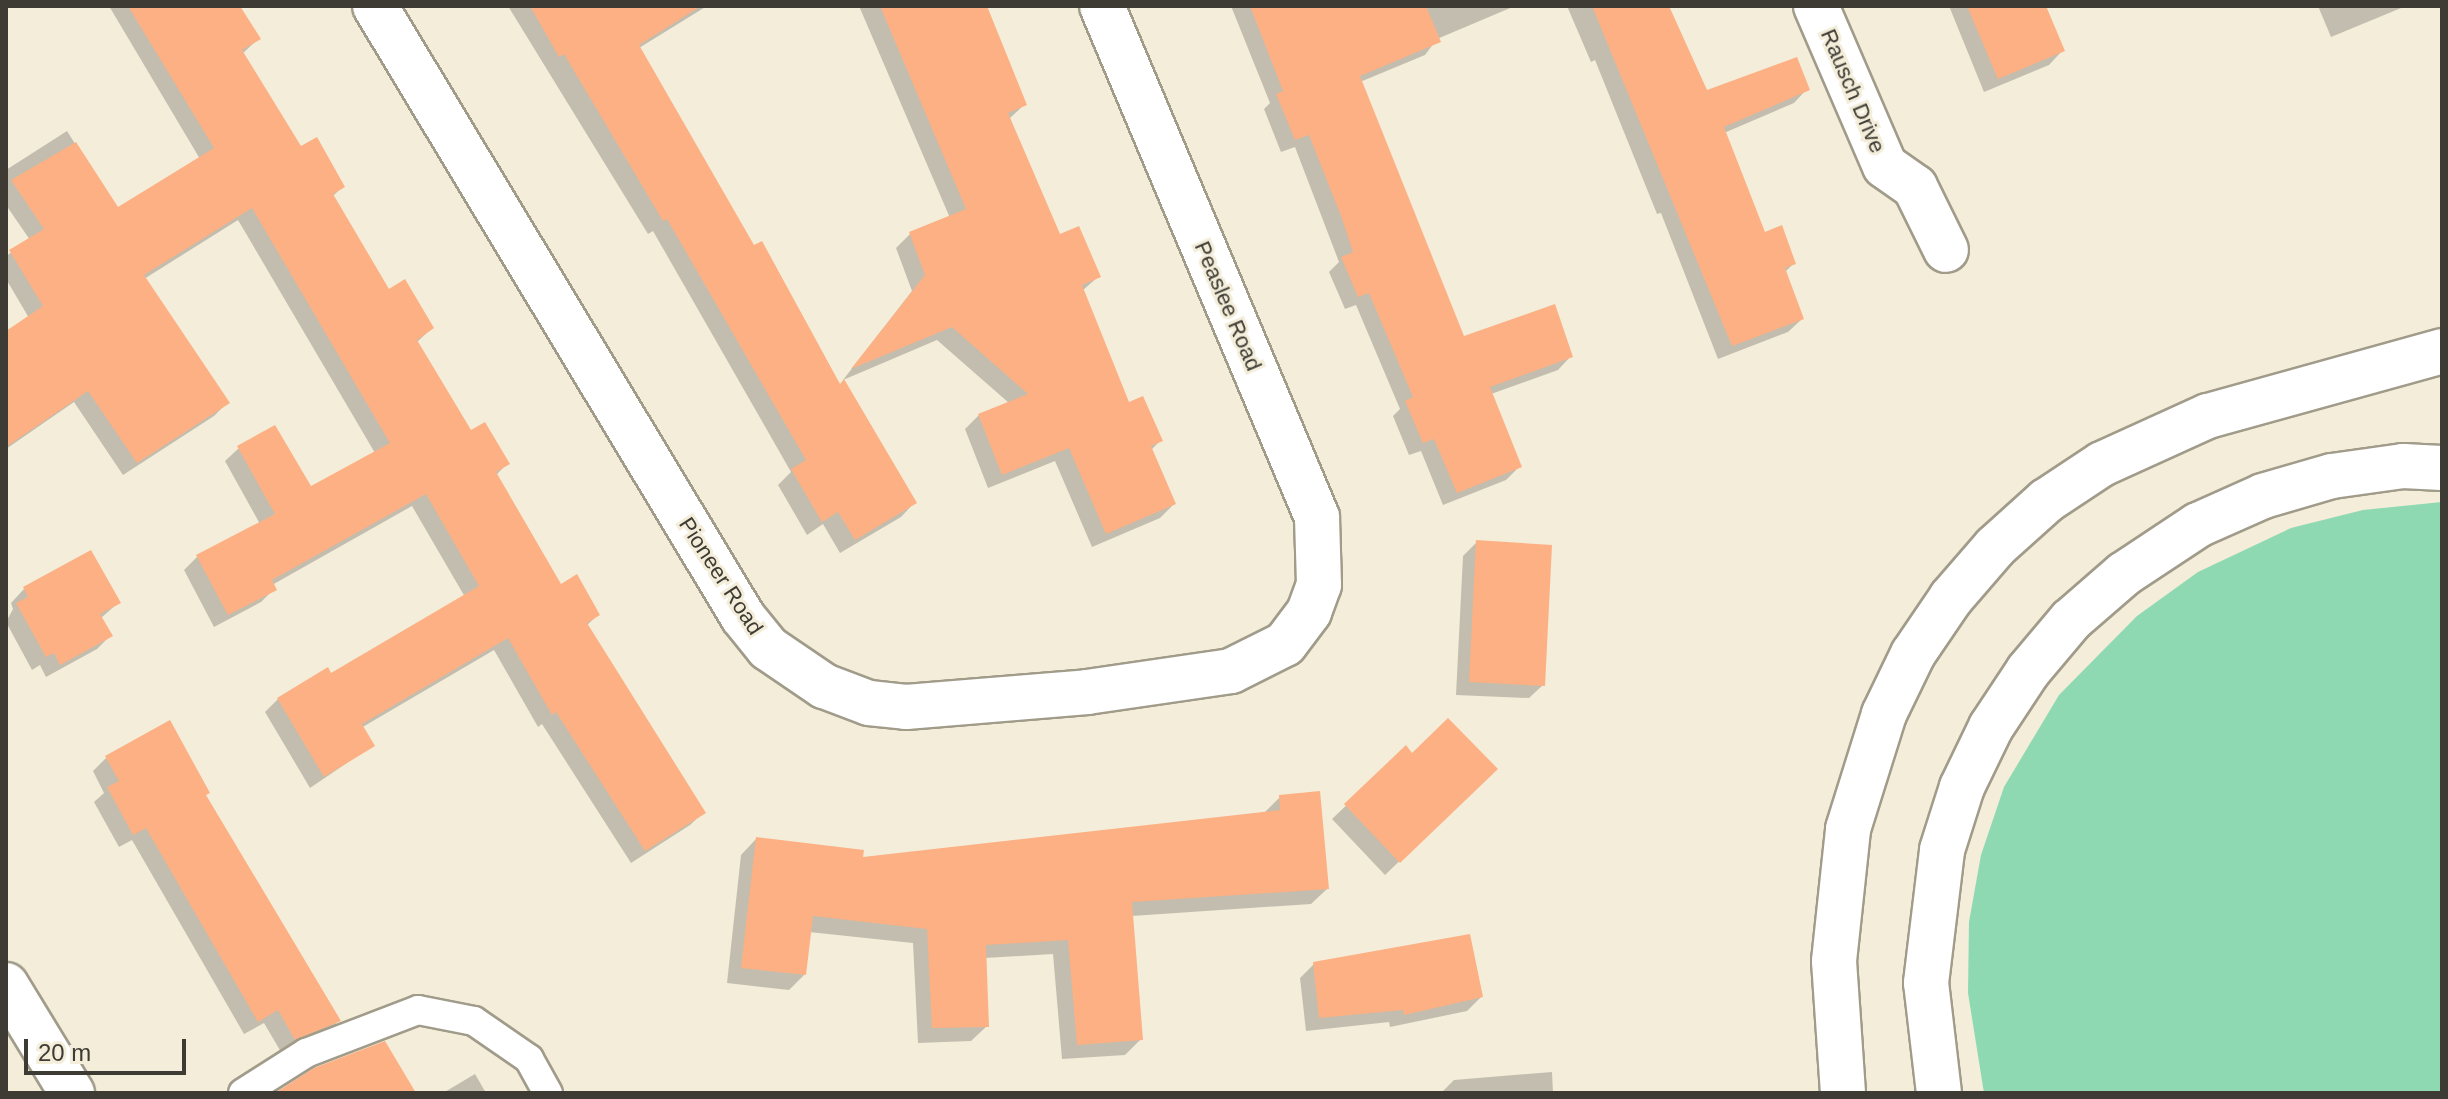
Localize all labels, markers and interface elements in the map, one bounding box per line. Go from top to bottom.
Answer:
street label: Rausch Drive [1815,25,1891,157]
street label: Peaslee Road [1189,237,1267,375]
street label: Pioneer Road [673,512,769,640]
scale bar [28,1023,190,1073]
text: 20 m [38,1039,91,1066]

